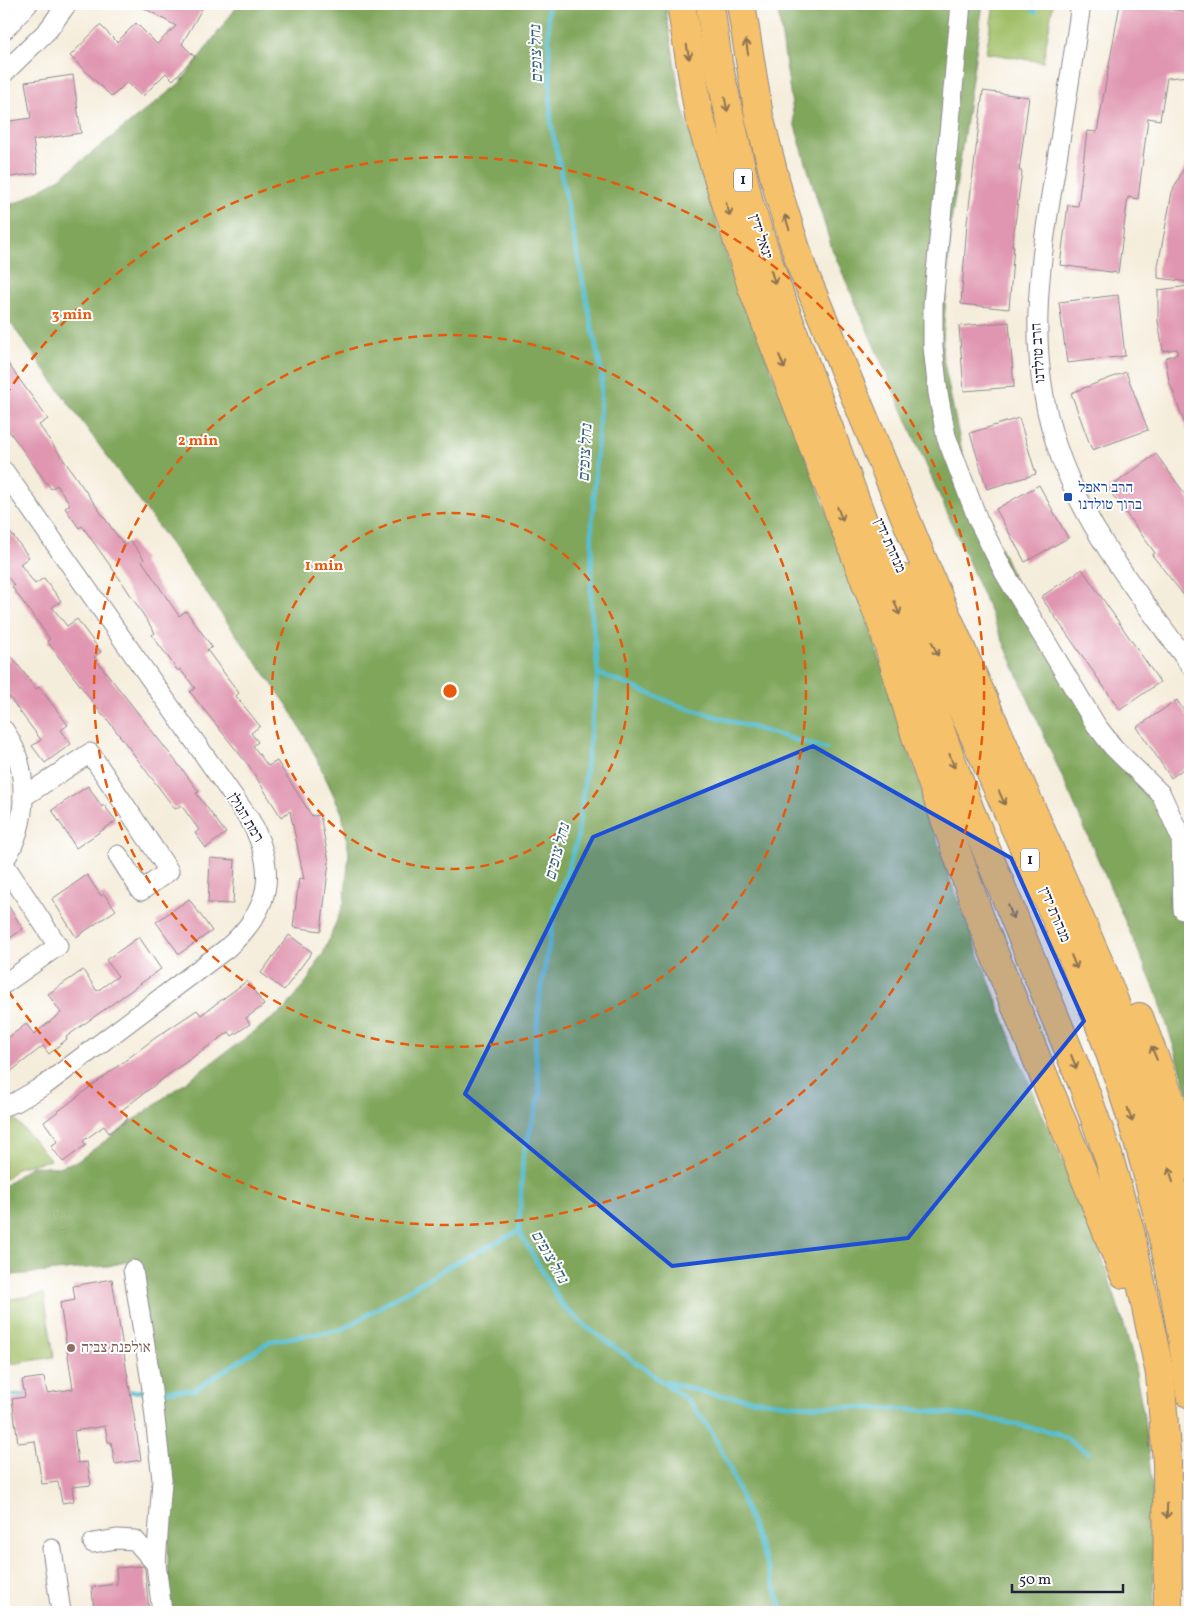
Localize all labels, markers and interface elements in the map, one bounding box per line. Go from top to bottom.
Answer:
water label: נחל צופים [525,23,549,83]
one-way arrow [742,39,752,55]
one-way arrow [684,44,694,60]
one-way arrow [722,95,731,111]
road number: 1 [734,168,752,192]
one-way arrow [723,201,733,217]
street label: יגאל ידין [743,212,777,262]
one-way arrow [782,214,792,230]
one-way arrow [769,269,779,285]
text: 3 min [52,305,92,326]
street label: הרב טולדנו [1026,322,1052,384]
one-way arrow [778,354,787,369]
water label: נחל צופים [574,422,599,482]
text: 2 min [178,431,218,452]
place label: הרב ראפל ברוך טולדנו [1078,478,1142,516]
marker: הרב ראפל ברוך טולדנו [1062,491,1074,503]
one-way arrow [836,506,845,521]
street label: מנהרת ידין [868,515,910,577]
text: 1 min [305,556,343,577]
one-way arrow [893,600,902,616]
one-way arrow [931,641,941,656]
centre of rings [441,682,459,700]
one-way arrow [948,753,957,769]
street label: רמת הגולן [222,789,268,847]
one-way arrow [997,790,1007,805]
water label: נחל צופים [540,820,577,883]
road number: 1 [1021,848,1039,872]
street label: מנהרת ידין [1033,884,1075,946]
one-way arrow [1008,905,1017,920]
one-way arrow [1070,954,1080,969]
one-way arrow [1149,1046,1158,1062]
one-way arrow [1070,1054,1079,1070]
one-way arrow [1126,1107,1135,1122]
one-way arrow [1166,1168,1175,1184]
water label: נחל צופים [525,1226,574,1289]
place label: אולפנת צביה [81,1338,151,1359]
marker: אולפנת צביה [65,1342,77,1354]
one-way arrow [1162,1503,1172,1519]
scale bar [1012,1561,1123,1593]
text: 50 m [1019,1570,1051,1591]

